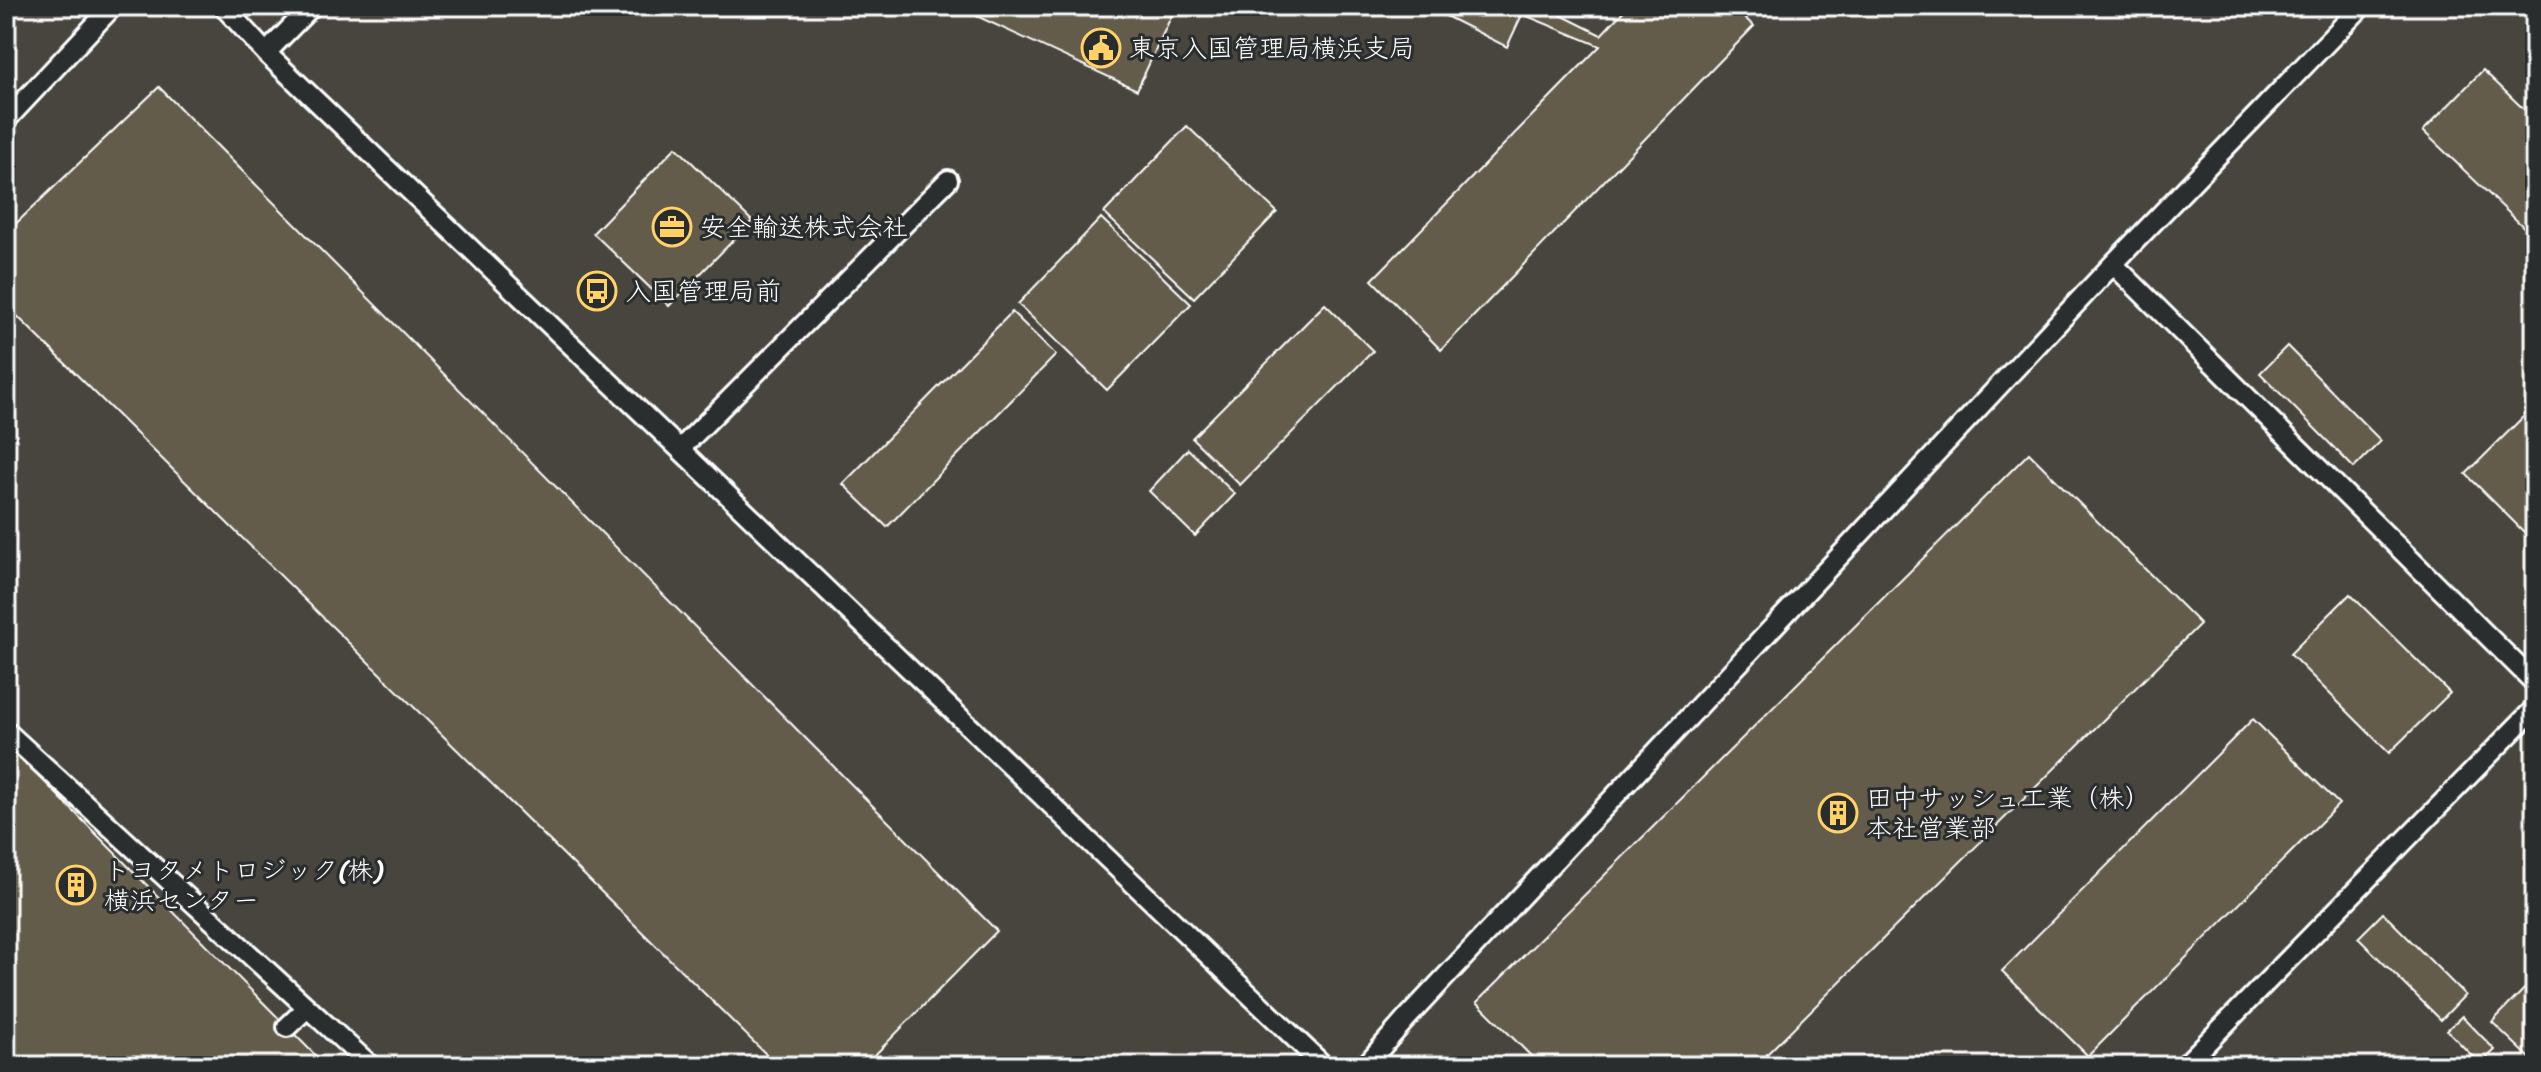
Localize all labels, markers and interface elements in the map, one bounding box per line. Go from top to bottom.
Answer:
place label: 東京入国管理局横浜支局 [1129,25,1415,71]
public building icon: 東京入国管理局横浜支局 [1080,27,1122,69]
place label: 安全輸送株式会社 [700,204,908,250]
office icon: 安全輸送株式会社 [651,206,693,248]
place label: 入国管理局前 [625,268,781,314]
bus stop icon: 入国管理局前 [576,270,618,312]
place label: 田中サッシュ工業（株） 本社営業部 [1866,775,2150,851]
building icon: 田中サッシュ工業（株） 本社営業部 [1817,792,1859,834]
place label: トヨタメトロジック(株) 横浜センター [104,847,384,923]
building icon: トヨタメトロジック(株) 横浜センター [55,864,97,906]

